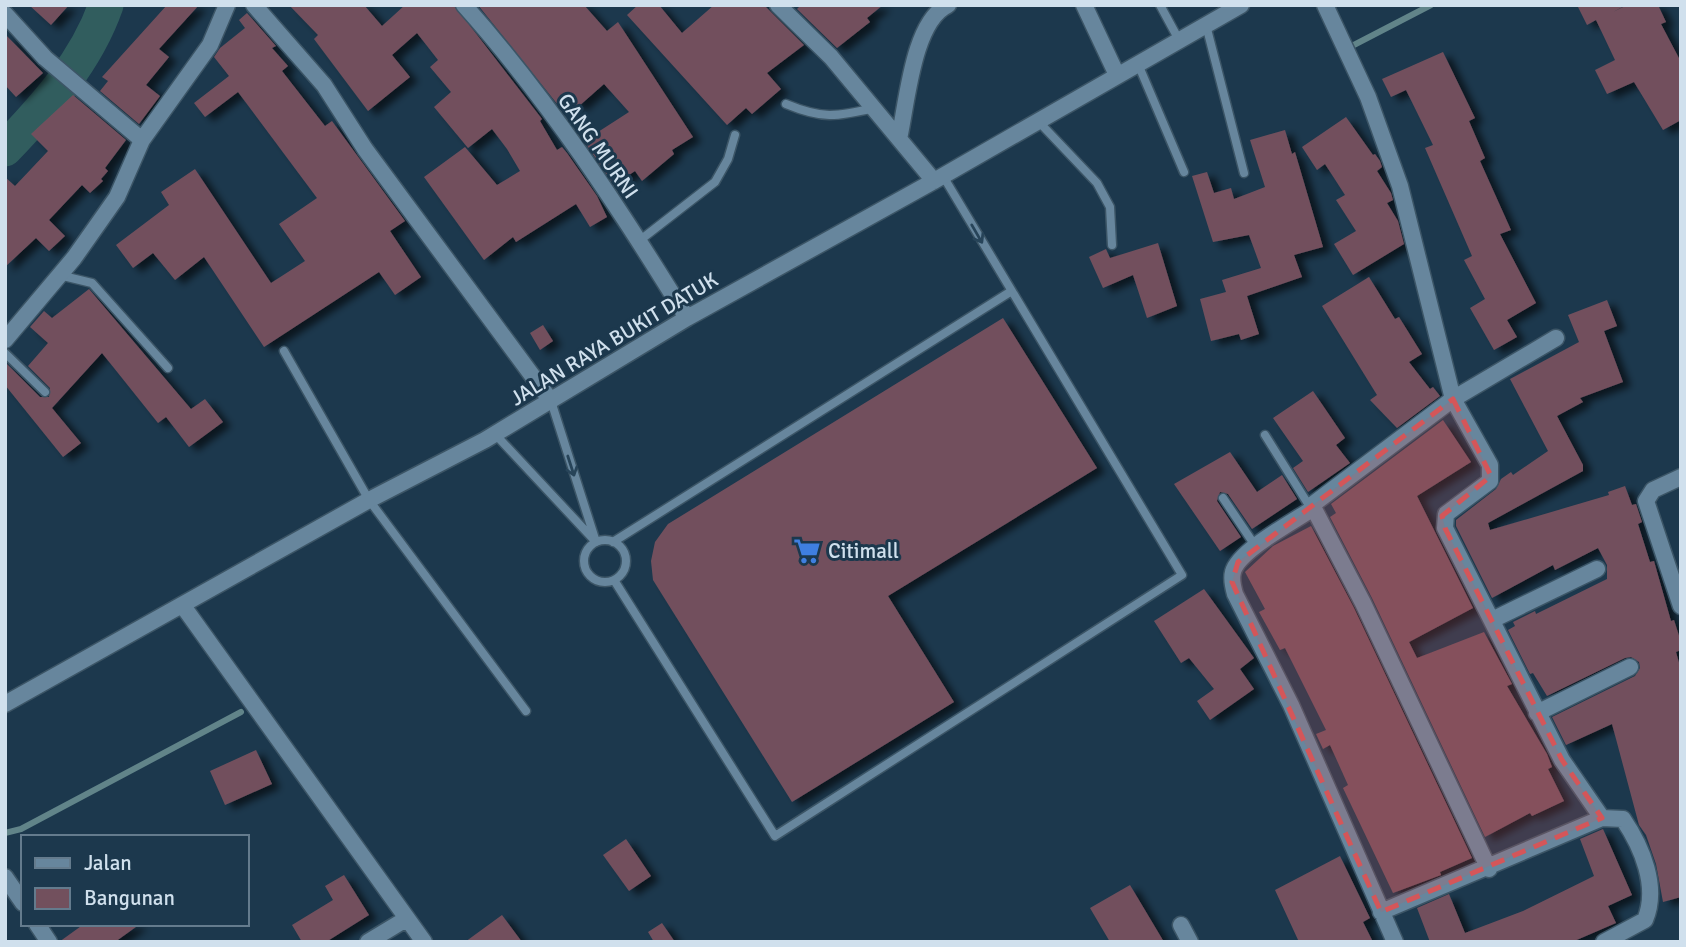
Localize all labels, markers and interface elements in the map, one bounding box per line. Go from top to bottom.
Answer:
street label: GANG MURNI [552,88,644,204]
one-way arrow [970,223,984,243]
street label: JALAN RAYA BUKIT DATUK [505,266,723,411]
one-way arrow [566,454,579,476]
supermarket icon: Citimall [792,536,822,566]
place label: Citimall [828,538,899,564]
legend [21,835,248,926]
text: Jalan [84,850,132,876]
text: Bangunan [84,885,175,911]

